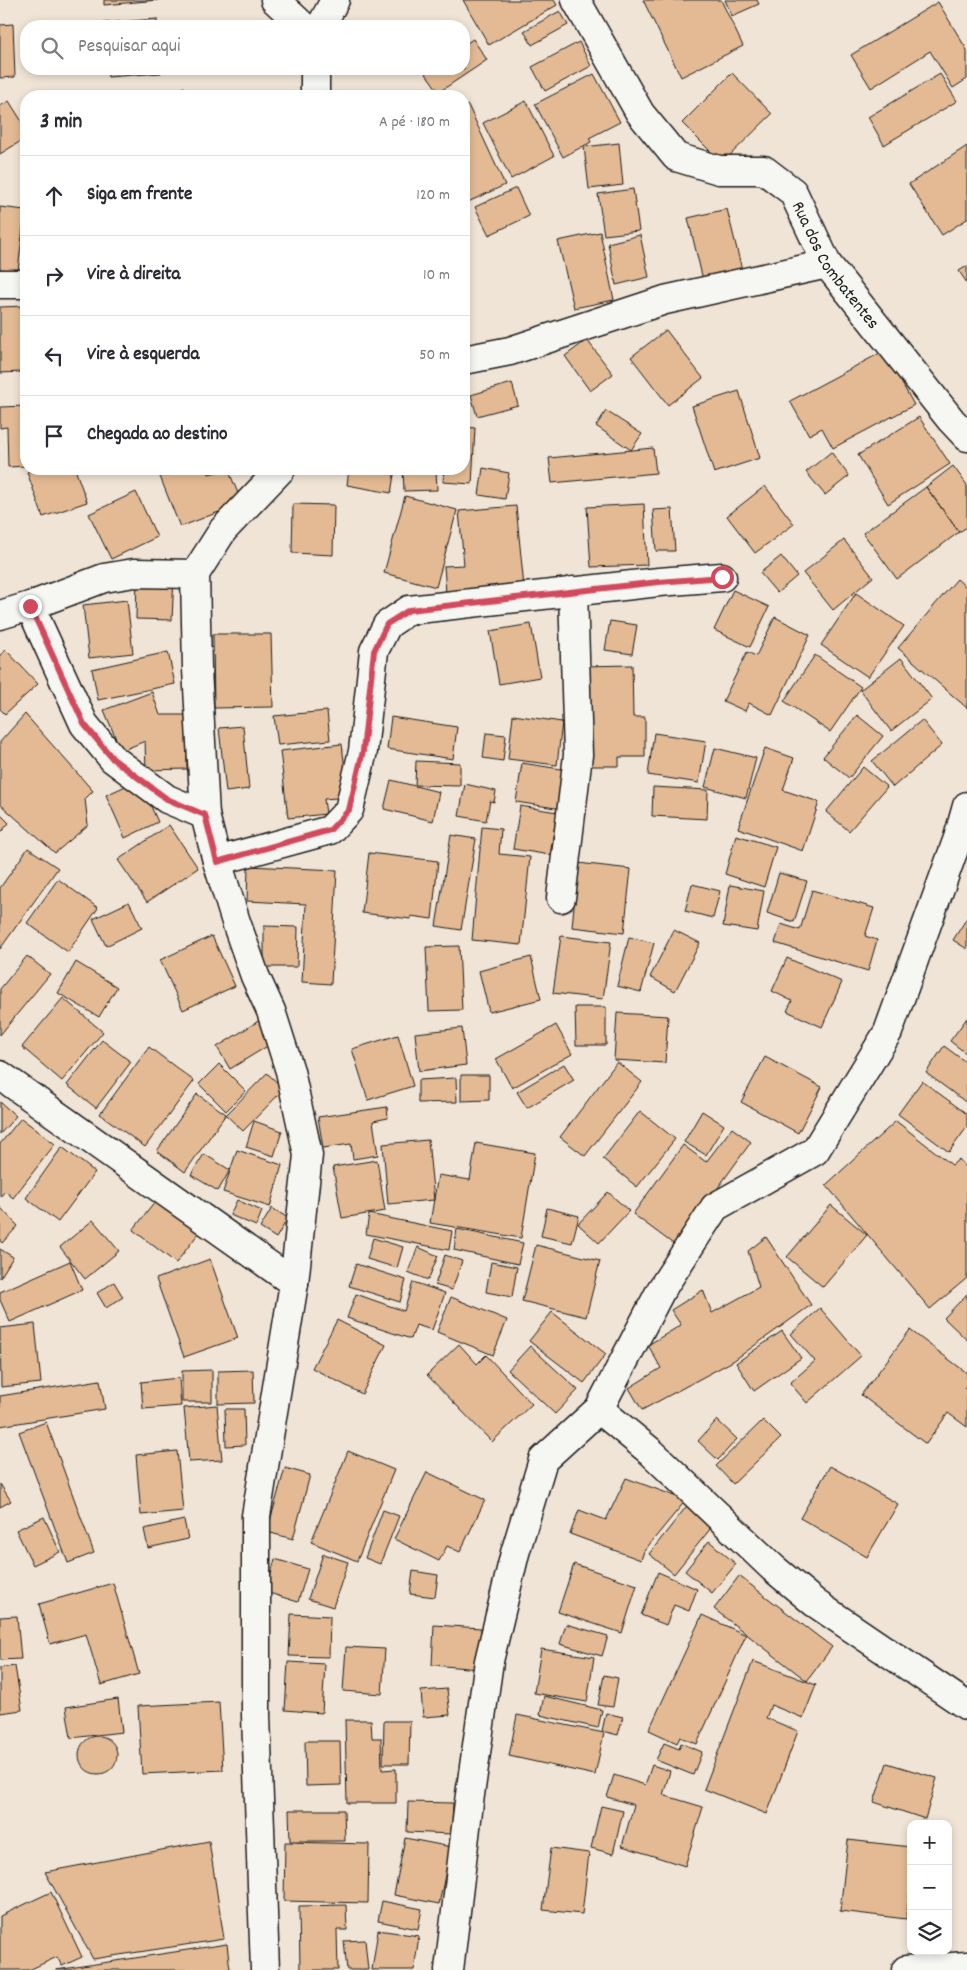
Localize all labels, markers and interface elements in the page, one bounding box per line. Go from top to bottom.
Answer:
search box [20,20,470,75]
icon: search [38,34,66,62]
text: Pesquisar aqui [78,34,180,61]
text: 3 min [40,108,82,138]
text: A pé · 180 m [379,111,450,134]
icon: ahead [40,182,68,210]
text: Siga em frente [87,182,192,209]
text: 120 m [416,184,450,207]
street label: Rua dos Combatentes [784,198,884,335]
icon: right [40,262,68,290]
text: Vire à direita [87,262,180,289]
text: 10 m [423,264,450,287]
icon: left [40,342,68,370]
text: Vire à esquerda [87,342,199,369]
text: 50 m [419,344,450,367]
icon: arrive [40,422,68,450]
text: Chegada ao destino [87,422,228,449]
route start [711,566,734,589]
route end [19,595,42,618]
map controls [907,1820,952,1955]
button: + [907,1820,952,1865]
button: − [907,1865,952,1910]
button: layers [907,1910,952,1955]

